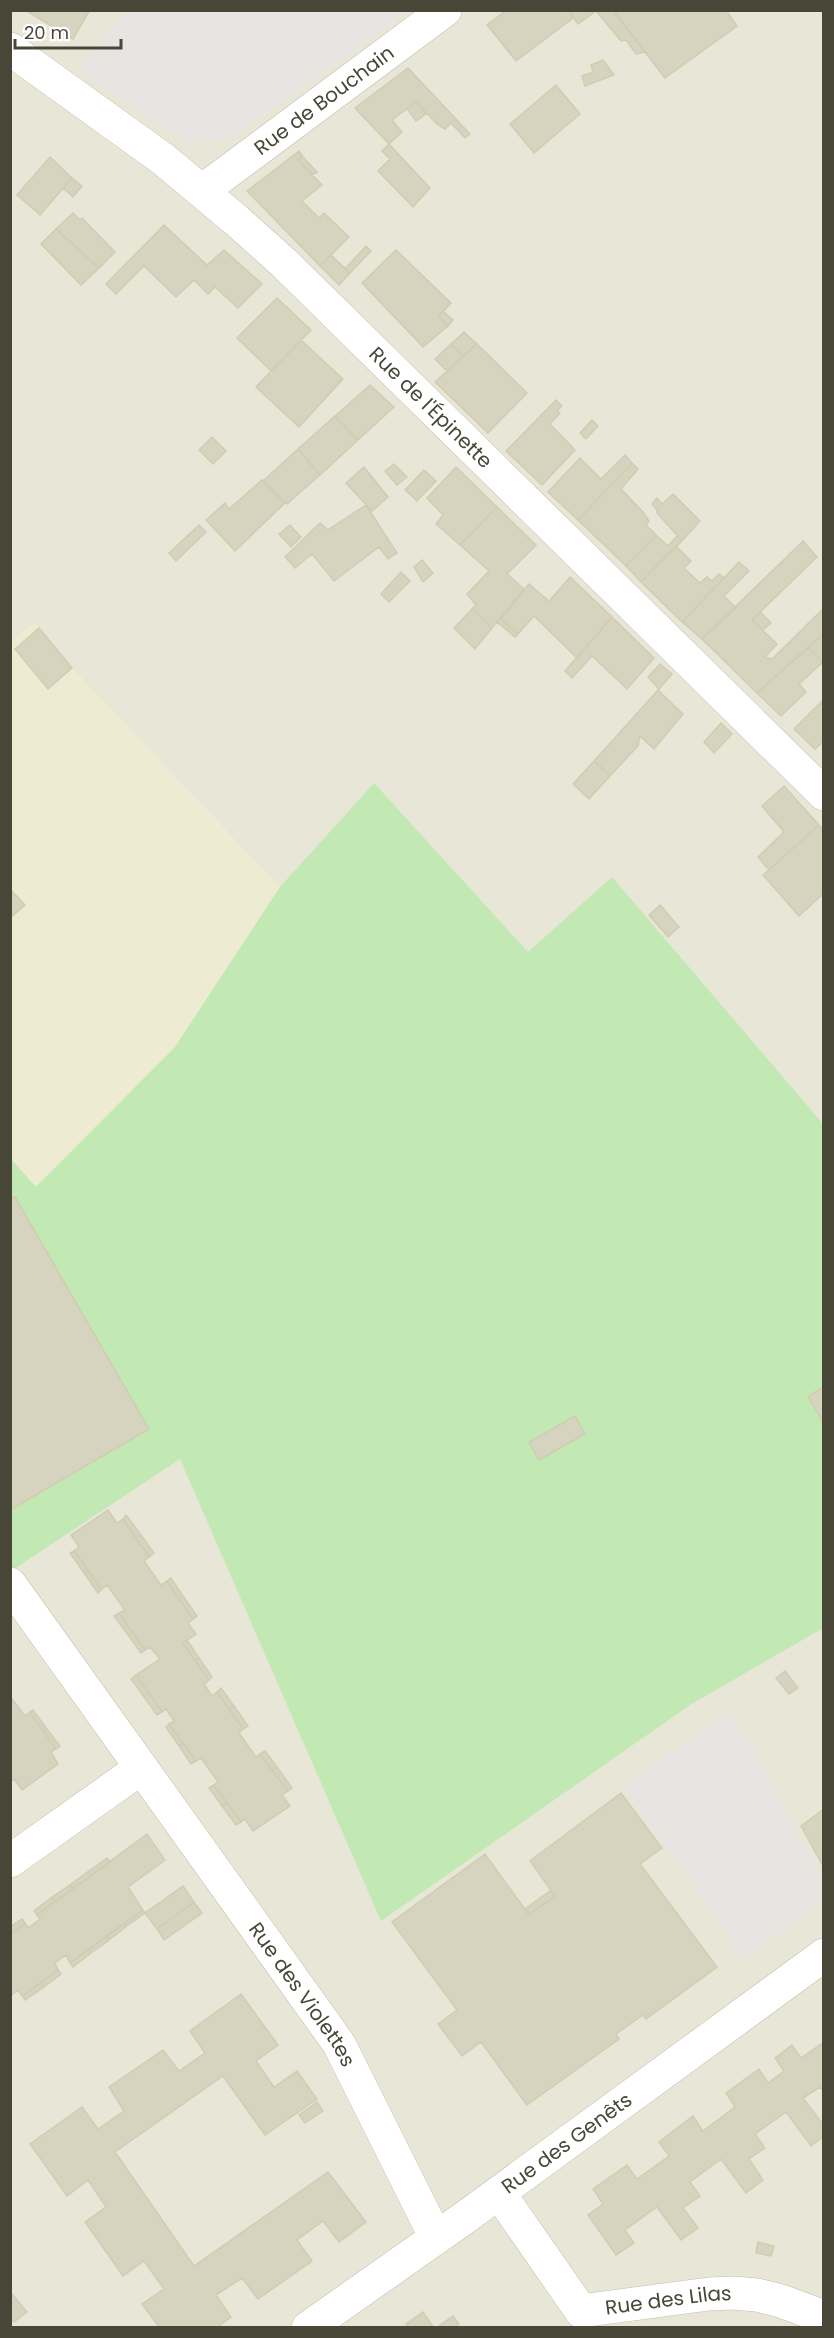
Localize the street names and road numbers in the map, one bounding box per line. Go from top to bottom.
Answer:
street label: Rue de Bouchain [248,39,400,162]
street label: Rue de l'Épinette [363,340,499,475]
street label: Rue des Violettes [242,1916,362,2071]
street label: Rue des Genêts [496,2086,638,2200]
street label: Rue des Lilas [603,2279,732,2322]

